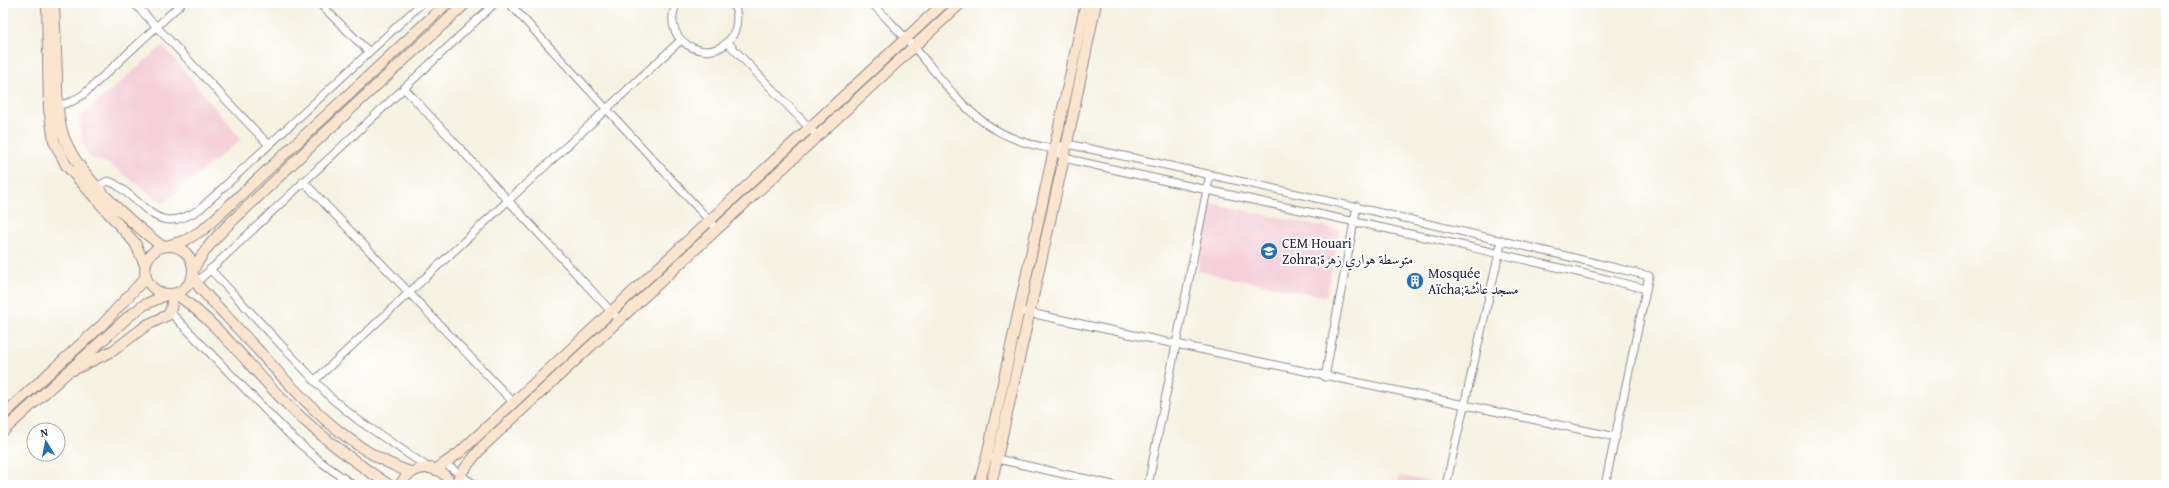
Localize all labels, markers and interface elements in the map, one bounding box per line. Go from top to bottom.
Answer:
place label: CEM Houari Zohra;متوسطة هواري زهرة [1282,233,1413,271]
school or university icon: CEM Houari Zohra;متوسطة هواري زهرة [1259,241,1279,261]
place label: Mosquée Aïcha;مسجد عائشة [1428,263,1519,299]
building icon: Mosquée Aïcha;مسجد عائشة [1405,271,1425,291]
north arrow [26,422,66,462]
text: N [39,424,50,441]

